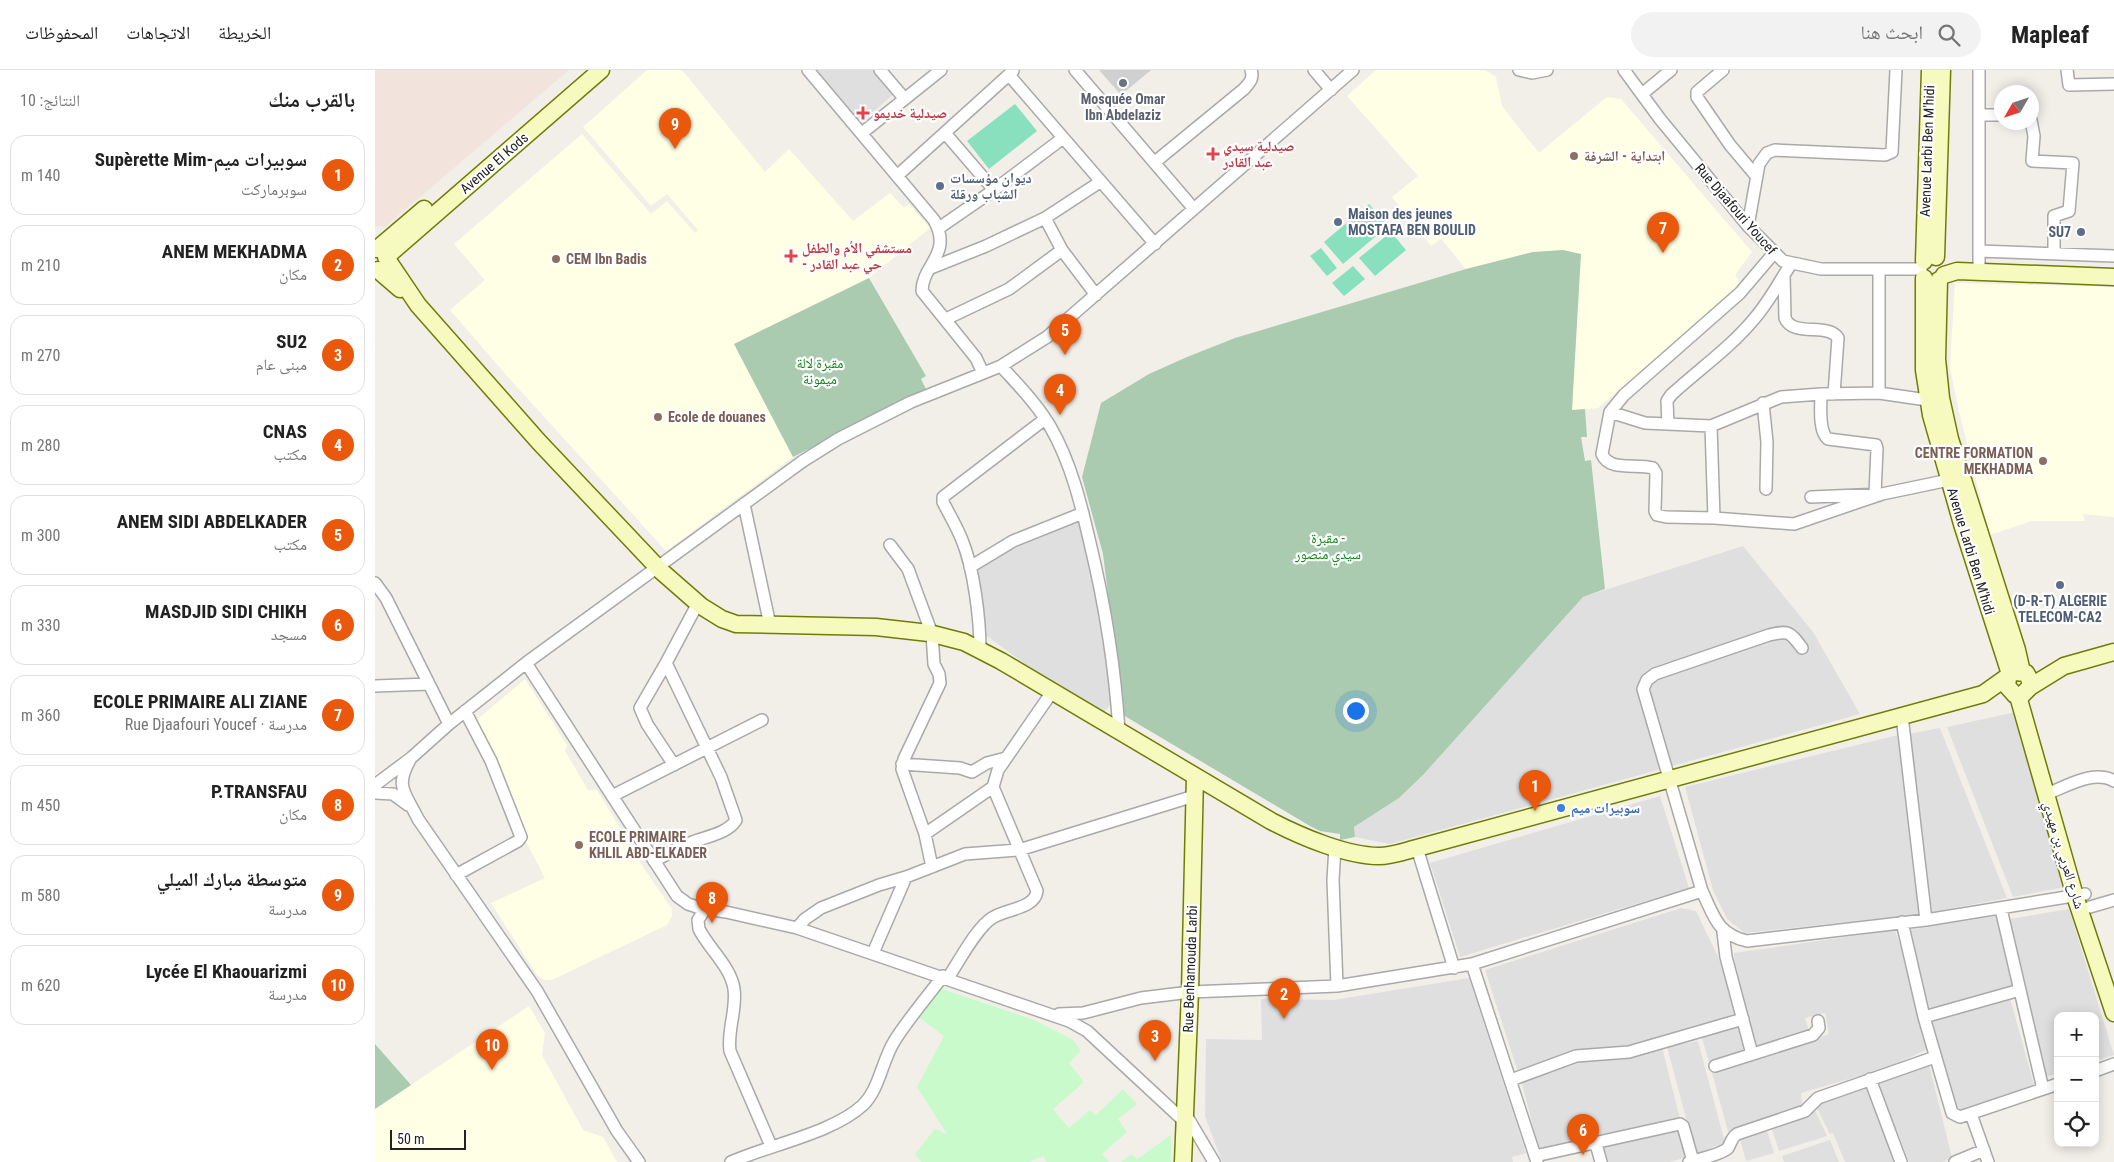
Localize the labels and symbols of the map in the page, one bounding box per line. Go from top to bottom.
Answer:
marker: Mosquée Omar Ibn Abdelaziz [1117,77,1129,89]
street label: Avenue Larbi Ben M'hidi [1917,85,1937,217]
north arrow [1994,85,2039,130]
place label: Mosquée Omar Ibn Abdelaziz [1081,91,1166,123]
place label: صيدلية خديمو [873,105,947,121]
marker: صيدلية خديمو [857,107,869,119]
pin: 9 [659,108,691,149]
street label: Avenue El Kods [457,129,531,197]
place label: صيدلية سيدي عبد القادر [1222,138,1294,171]
marker: صيدلية سيدي عبد القادر [1207,148,1219,160]
place label: ابتداية - الشرفة [1584,148,1665,165]
marker: ابتداية - الشرفة [1568,150,1580,162]
street label: Rue Djaafouri Youcef [1692,160,1780,258]
place label: ديوان مؤسسات الشباب ورقلة [950,170,1032,203]
marker: ديوان مؤسسات الشباب ورقلة [934,180,946,192]
place label: Maison des jeunes MOSTAFA BEN BOULID [1348,206,1476,238]
pin: 7 [1647,212,1679,253]
marker: Maison des jeunes MOSTAFA BEN BOULID [1332,216,1344,228]
place label: SU7 [2048,224,2071,240]
marker: SU7 [2075,226,2087,238]
place label: مستشفي الأم والطفل - حي عبد القادر [802,240,912,275]
marker: مستشفي الأم والطفل - حي عبد القادر [784,249,798,263]
place label: CEM Ibn Badis [566,251,647,267]
marker: CEM Ibn Badis [550,253,562,265]
pin: 5 [1049,314,1081,355]
park label: مقبرة لالة ميمونة [796,355,844,388]
pin: 4 [1044,374,1076,415]
place label: Ecole de douanes [668,409,766,425]
marker: Ecole de douanes [652,411,664,423]
place label: CENTRE FORMATION MEKHADMA [1915,445,2034,477]
marker: CENTRE FORMATION MEKHADMA [2037,455,2049,467]
street label: Avenue Larbi Ben M'hidi [1944,486,1998,616]
park label: مقبرة - سيدي منصور [1294,530,1361,566]
marker: (D-R-T) ALGERIE TELECOM-CA2 [2054,579,2066,591]
place label: (D-R-T) ALGERIE TELECOM-CA2 [2013,593,2107,625]
your location [1343,698,1369,724]
pin: 1 [1519,770,1551,811]
street label: شارع العربي بن مهيدي [2037,799,2088,912]
place label: سوبيرات ميم [1571,800,1640,818]
marker: سوبيرات ميم [1555,802,1567,814]
place label: ECOLE PRIMAIRE KHLIL ABD-ELKADER [589,829,707,861]
marker: ECOLE PRIMAIRE KHLIL ABD-ELKADER [573,839,585,851]
pin: 8 [696,882,728,923]
street label: Rue Benhamouda Larbi [1180,905,1200,1033]
pin: 2 [1268,978,1300,1019]
pin: 3 [1139,1020,1171,1061]
pin: 10 [476,1029,508,1070]
pin: 6 [1567,1114,1599,1155]
scale bar [390,1127,466,1150]

